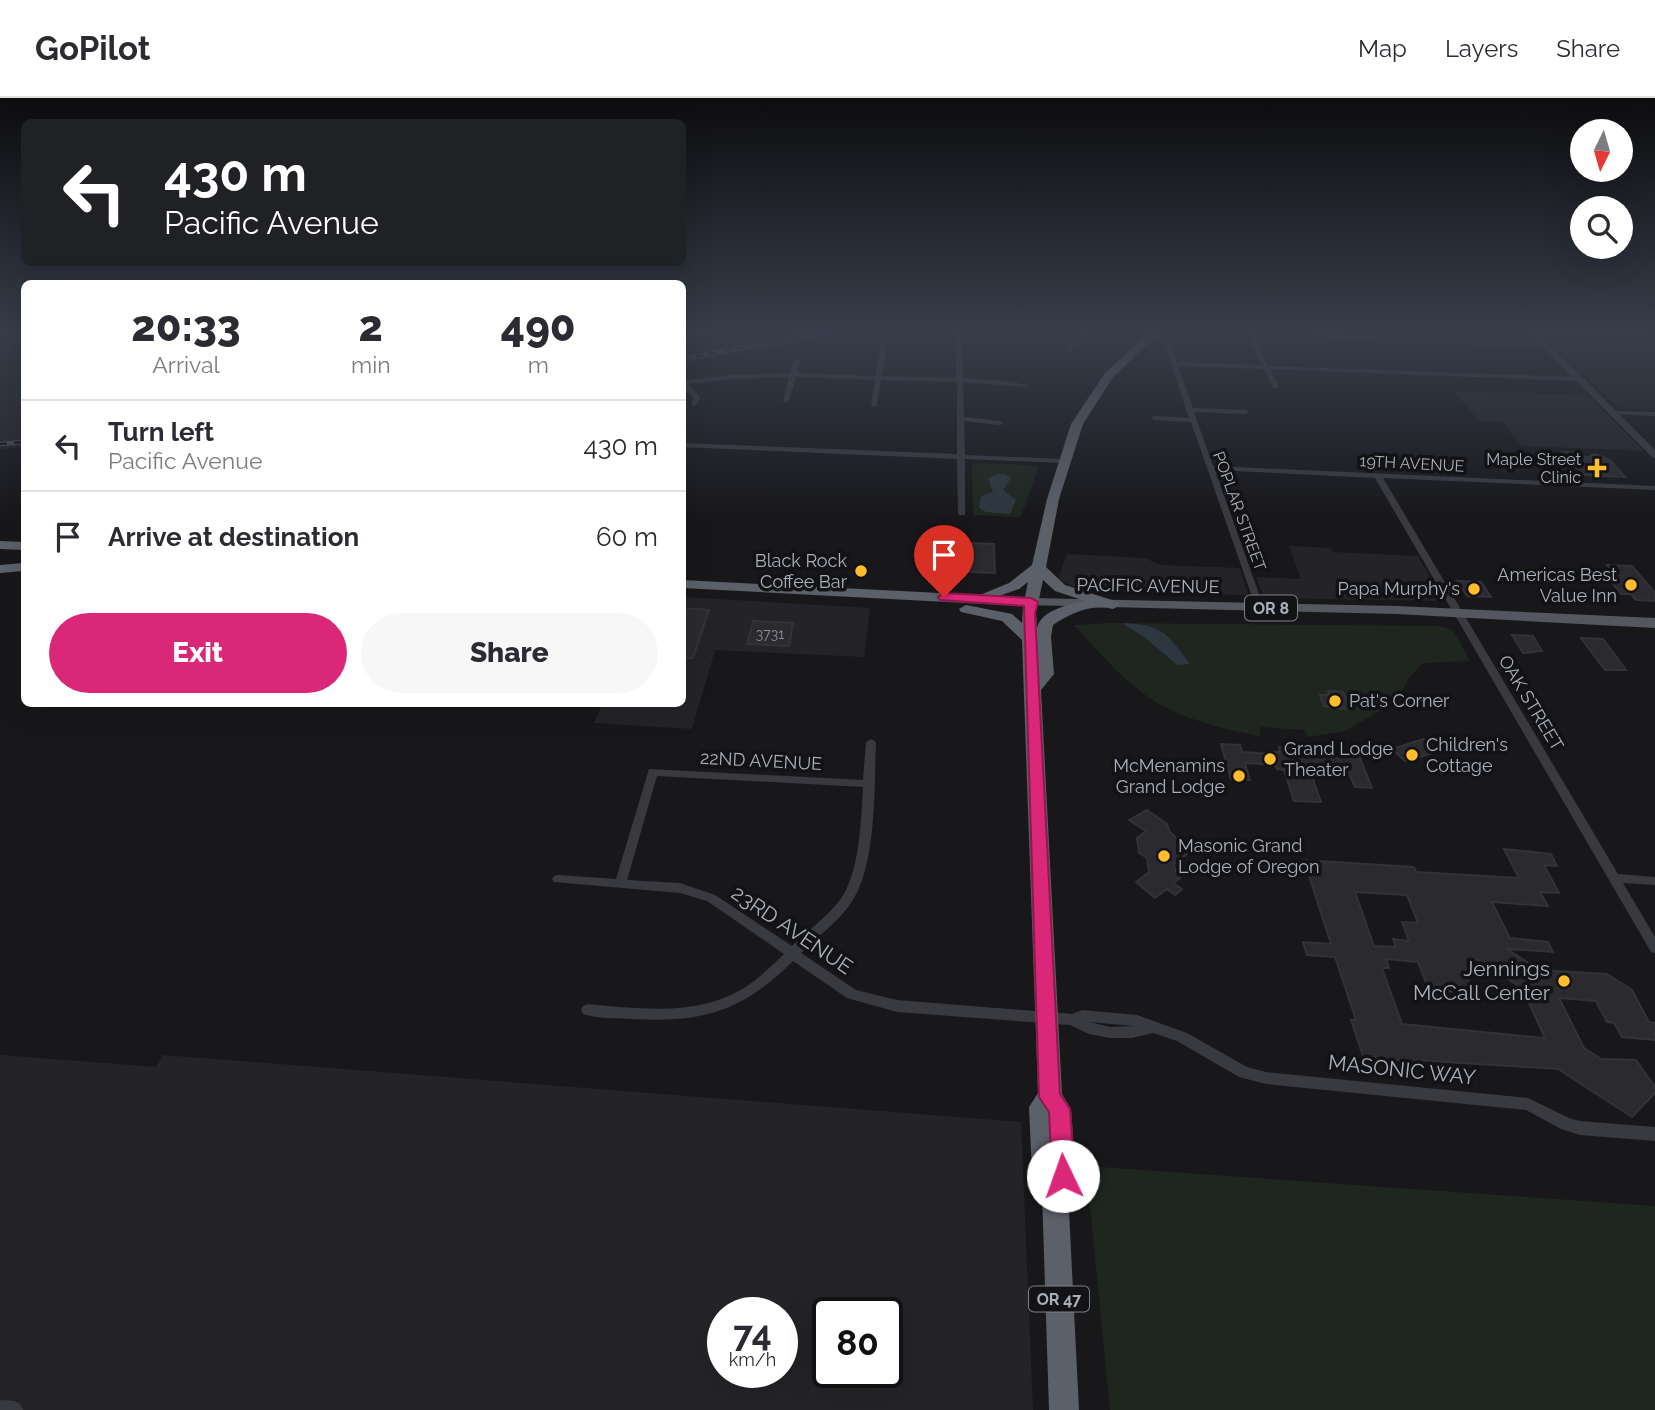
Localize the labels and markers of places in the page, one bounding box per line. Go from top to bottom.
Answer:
place label: Maple Street Clinic [1486,450,1582,487]
marker: Maple Street Clinic [1587,458,1607,478]
pin [914,525,974,597]
place label: Black Rock Coffee Bar [755,550,848,592]
marker: Black Rock Coffee Bar [853,563,869,579]
place label: Americas Best Value Inn [1497,564,1617,606]
marker: Americas Best Value Inn [1623,577,1639,593]
place label: Papa Murphy's [1338,578,1460,599]
marker: Papa Murphy's [1466,581,1482,597]
place label: Pat's Corner [1349,690,1450,711]
marker: Pat's Corner [1327,693,1343,709]
place label: Children's Cottage [1426,734,1508,776]
place label: Grand Lodge Theater [1284,738,1394,780]
marker: Children's Cottage [1404,747,1420,763]
marker: Grand Lodge Theater [1262,751,1278,767]
place label: McMenamins Grand Lodge [1113,755,1225,797]
marker: McMenamins Grand Lodge [1231,768,1247,784]
place label: Masonic Grand Lodge of Oregon [1178,835,1320,877]
marker: Masonic Grand Lodge of Oregon [1156,848,1172,864]
place label: Jennings McCall Center [1413,956,1551,1005]
marker: Jennings McCall Center [1556,973,1572,989]

